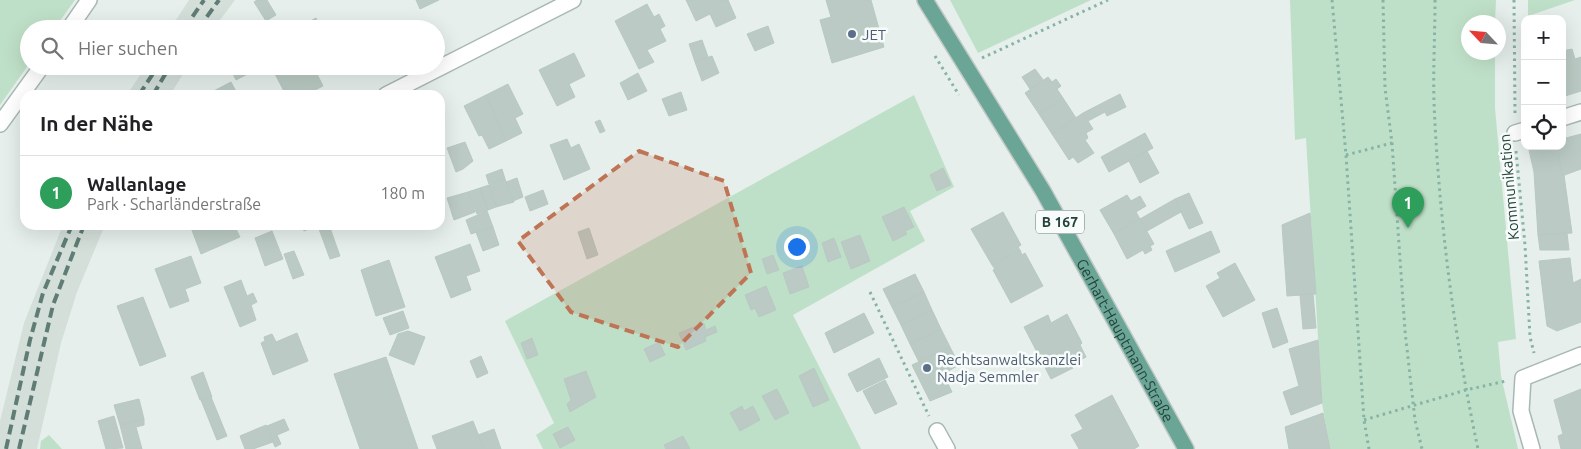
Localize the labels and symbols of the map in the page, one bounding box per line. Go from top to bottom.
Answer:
north arrow [1461,15,1506,60]
place label: JET [862,26,887,43]
marker: JET [846,28,858,40]
street label: Kommunikation [1496,133,1522,241]
pin: 1 [1392,187,1424,228]
road number: B 167 [1036,210,1084,233]
your location [784,234,810,260]
street label: Gerhart-Hauptmann-Straße [1074,256,1178,425]
place label: Rechtsanwaltskanzlei Nadja Semmler [937,351,1081,385]
marker: Rechtsanwaltskanzlei Nadja Semmler [921,362,933,374]

